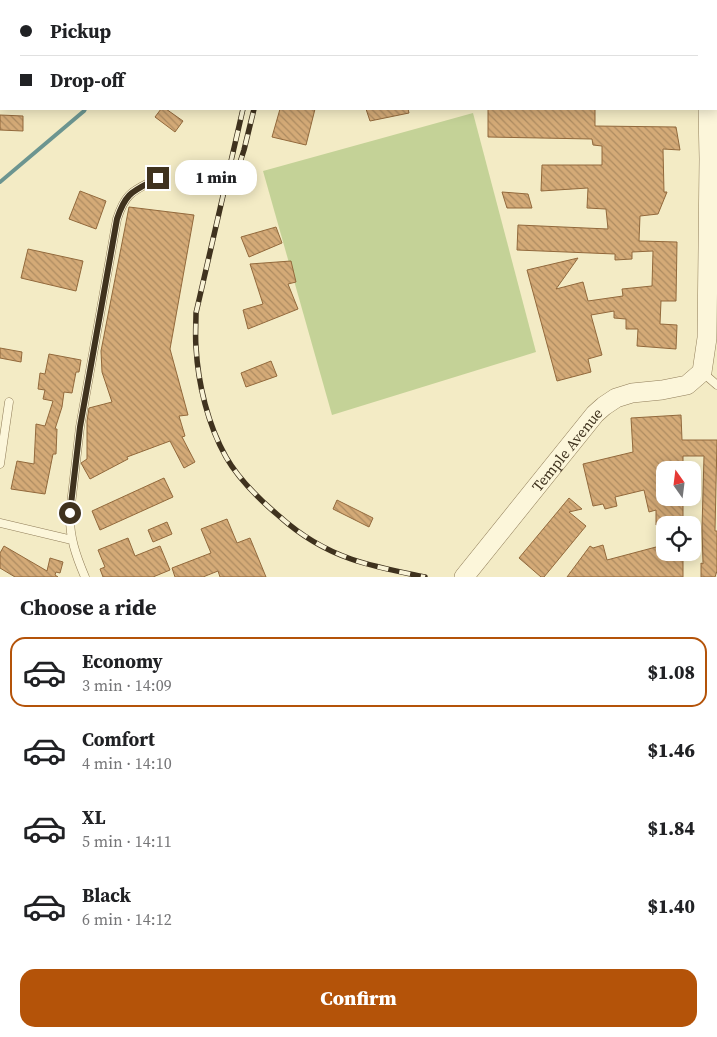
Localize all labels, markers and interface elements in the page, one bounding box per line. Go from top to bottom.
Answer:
text: Pickup [50,18,111,44]
text: Drop-off [50,67,124,93]
callout: 1 min [176,160,258,196]
text: 1 min [195,166,237,188]
route end [147,167,169,189]
street label: Temple Avenue [526,402,607,496]
north arrow [656,461,701,506]
map controls [656,461,701,561]
route start [59,502,81,524]
button: locate [656,516,701,561]
text: Choose a ride [20,592,157,622]
text: Economy [82,648,163,674]
icon: car [22,650,67,695]
text: $1.08 [647,659,695,685]
text: 3 min · 14:09 [82,674,172,696]
text: Comfort [82,726,155,752]
icon: car [22,728,67,773]
text: $1.46 [647,737,695,763]
text: 4 min · 14:10 [82,752,172,774]
text: XL [82,804,105,830]
icon: car [22,806,67,851]
text: $1.84 [647,815,695,841]
text: 5 min · 14:11 [82,830,172,852]
text: Black [82,882,131,908]
icon: car [22,884,67,929]
text: $1.40 [647,893,695,919]
text: 6 min · 14:12 [82,908,172,930]
button: Confirm [20,969,697,1027]

